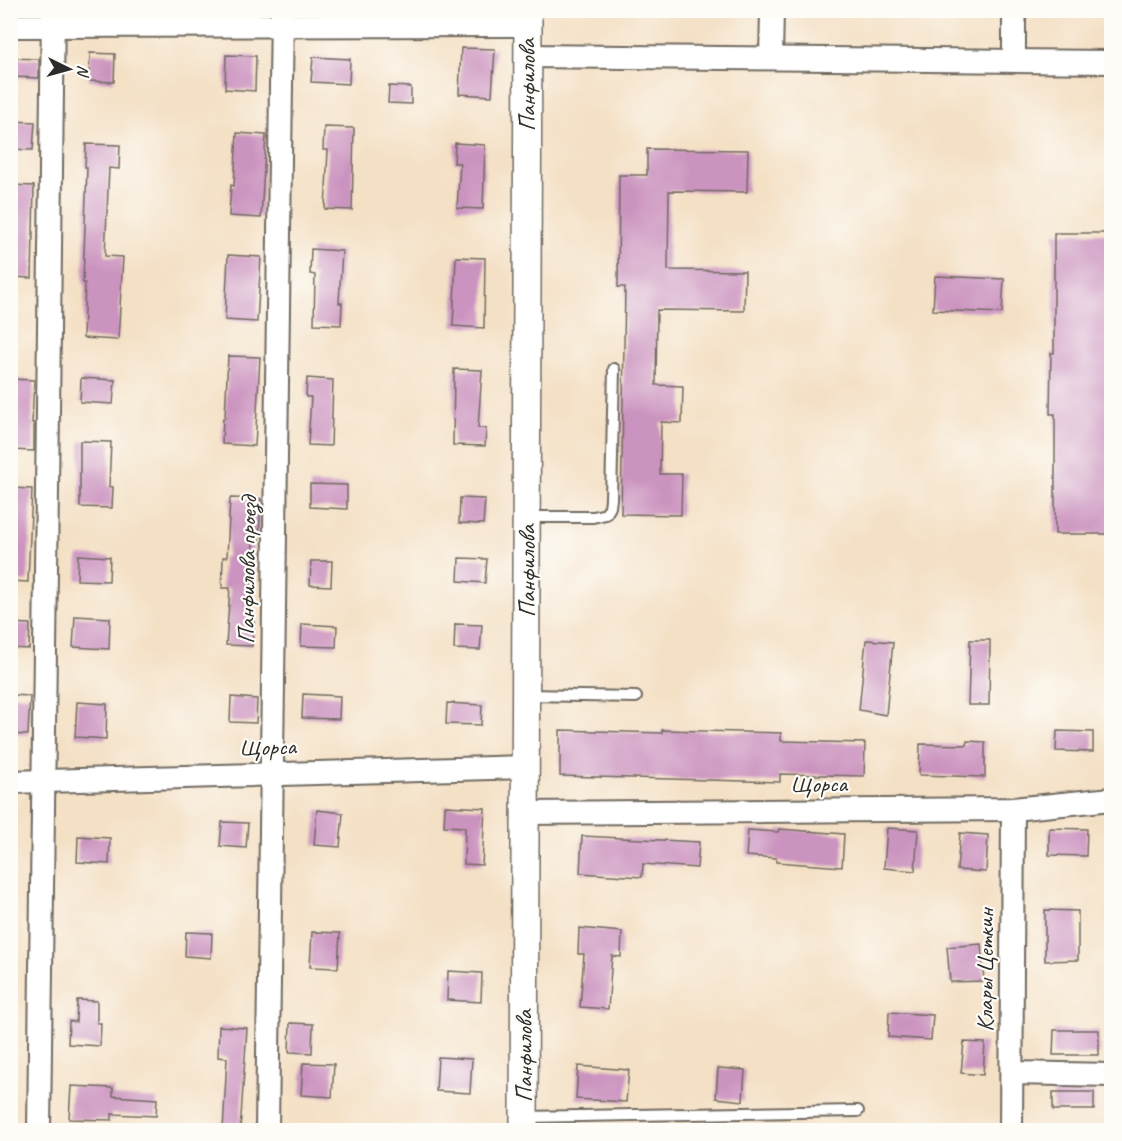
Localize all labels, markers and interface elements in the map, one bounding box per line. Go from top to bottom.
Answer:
street label: Панфилова [512,37,542,131]
north arrow [39,39,99,99]
text: N [72,64,93,79]
street label: Панфилова проезд [231,493,264,644]
street label: Панфилова [512,523,542,617]
street label: Щорса [240,731,298,763]
street label: Щорса [791,768,849,799]
street label: Клары Цеткин [970,906,1000,1032]
street label: Панфилова [509,1008,539,1102]

